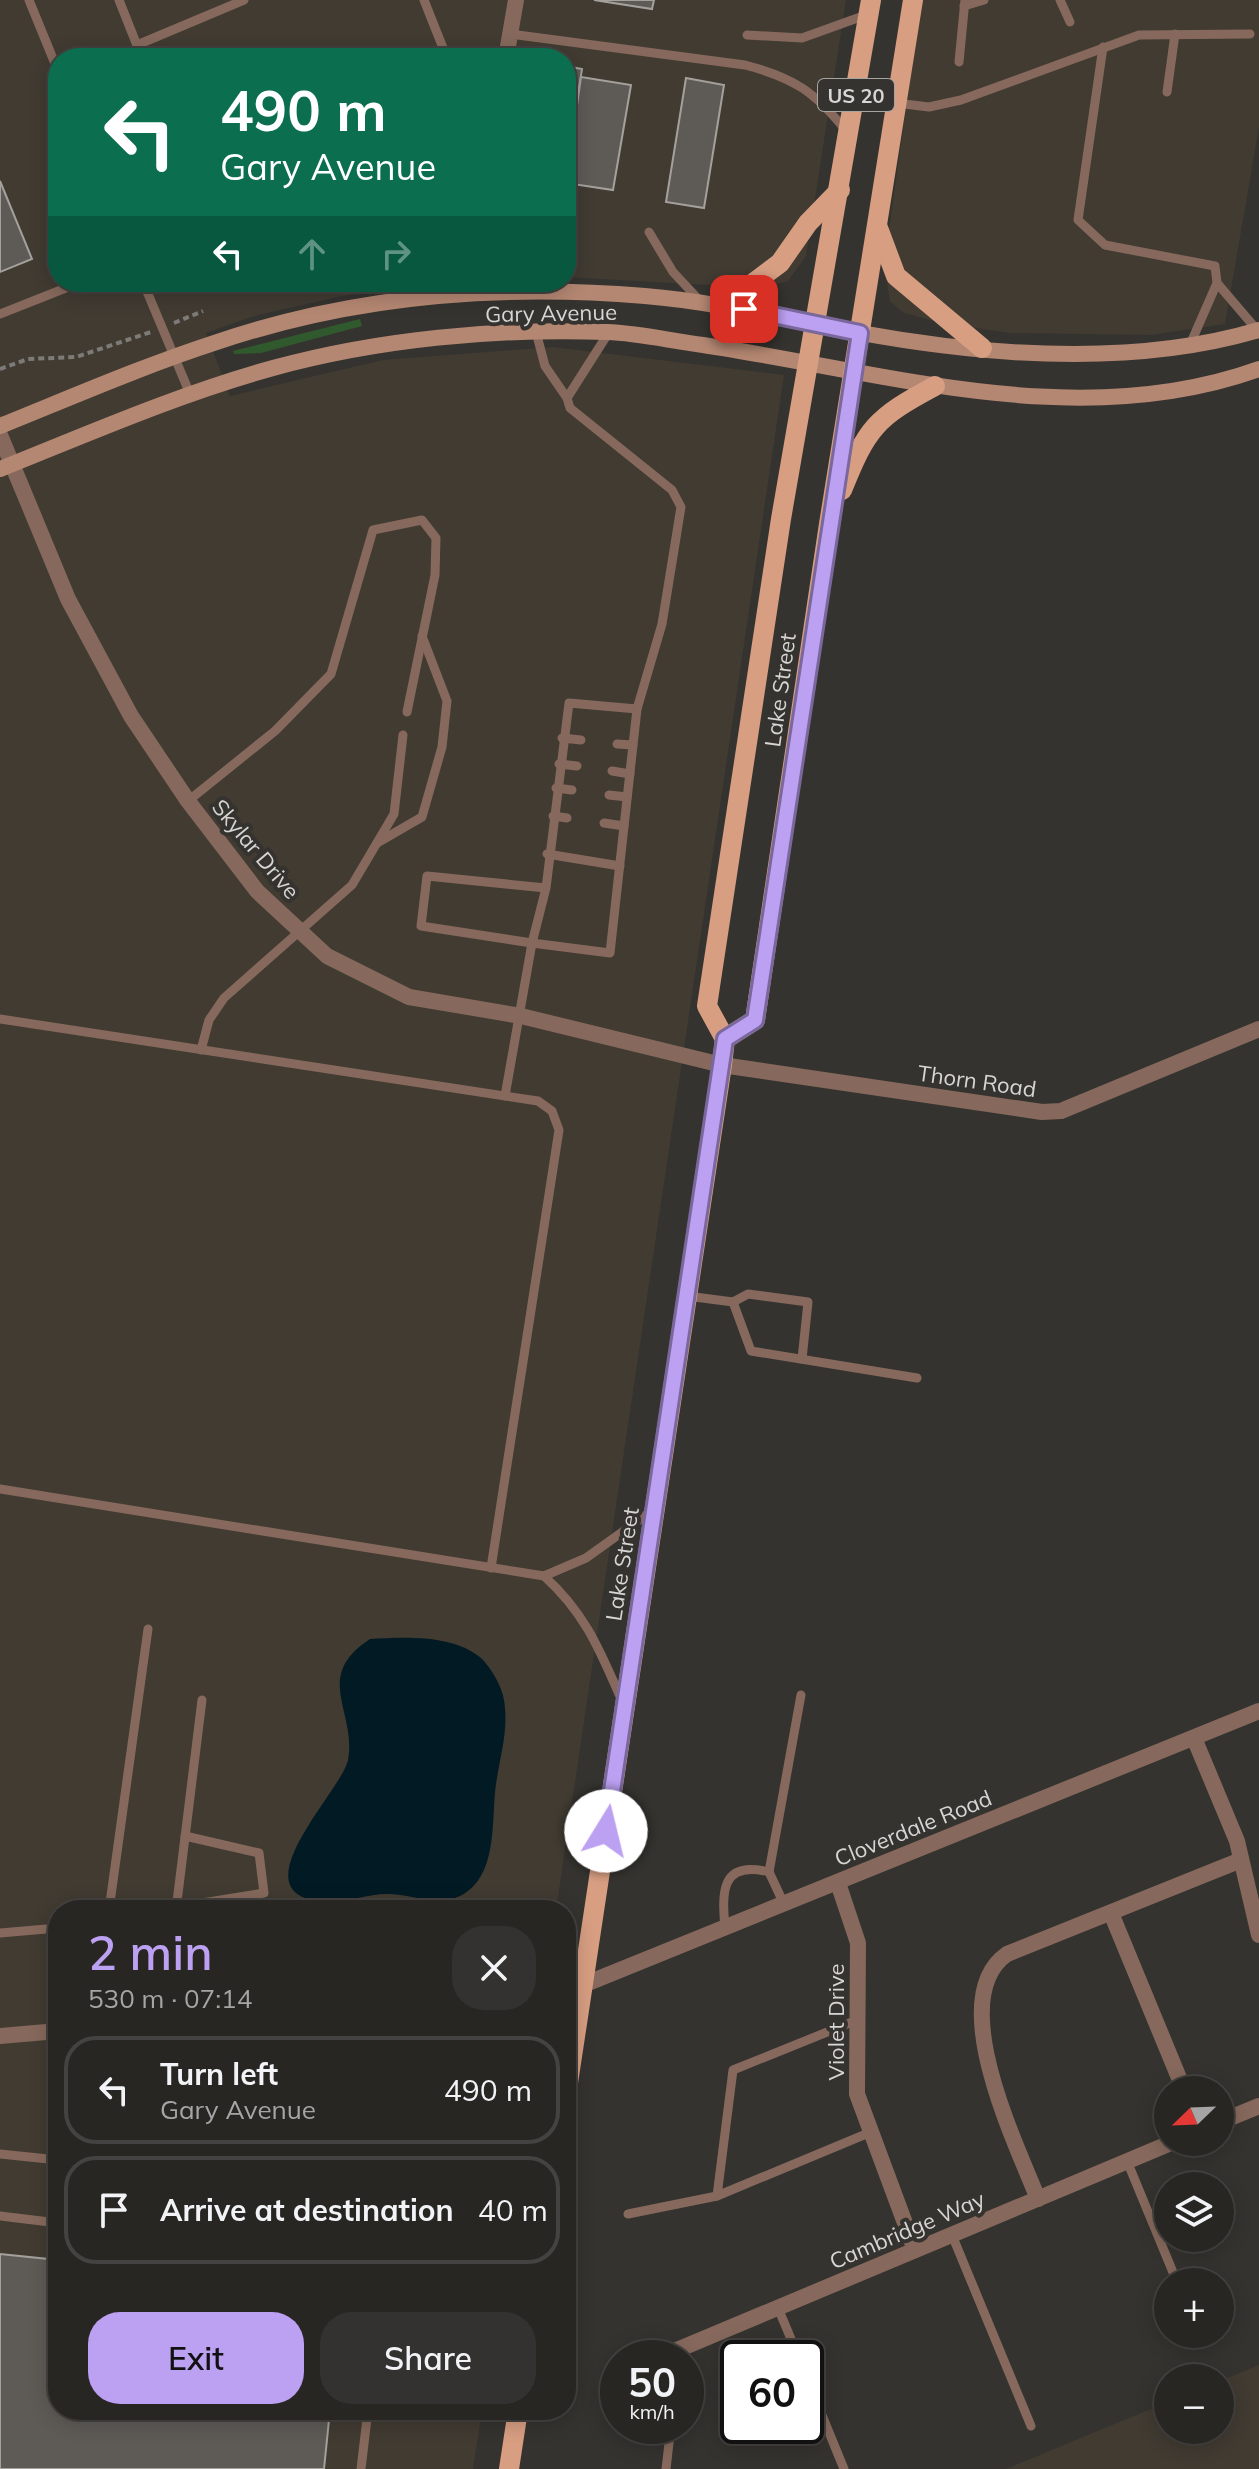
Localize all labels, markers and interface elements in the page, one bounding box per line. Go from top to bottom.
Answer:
text: 490 m [220,75,387,145]
road number: US 20 [818,79,894,111]
icon: left [88,80,192,184]
text: Gary Avenue [220,144,436,189]
icon: left [206,232,250,276]
icon: ahead [290,232,334,276]
icon: right [374,232,418,276]
pin [710,275,778,343]
icon: arrive [722,287,766,331]
street label: Gary Avenue [485,298,617,328]
street label: Lake Street [758,631,802,749]
street label: Skylar Drive [206,793,306,905]
street label: Thorn Road [916,1059,1038,1103]
street label: Lake Street [599,1505,645,1623]
street label: Cloverdale Road [830,1784,996,1872]
position arrow [564,1789,648,1873]
text: 2 min [88,1922,213,1982]
button: close [452,1926,536,2010]
street label: Violet Drive [822,1964,850,2080]
text: 530 m · 07:14 [88,1982,252,2015]
text: Turn left [160,2055,278,2093]
icon: left [92,2068,136,2112]
text: 490 m [444,2071,532,2109]
north arrow [1154,2076,1234,2156]
map controls [1154,2076,1234,2444]
text: Gary Avenue [160,2093,316,2126]
button: layers [1154,2172,1234,2252]
street label: Cambridge Way [825,2185,989,2275]
icon: arrive [92,2188,136,2232]
text: Arrive at destination [160,2191,454,2229]
text: 40 m [478,2191,548,2229]
button: + [1154,2268,1234,2348]
button: Exit [88,2312,304,2404]
button: Share [320,2312,536,2404]
speed limit sign: 60 [720,2340,824,2444]
text: 50 [628,2357,676,2407]
button: − [1154,2364,1234,2444]
text: km/h [629,2399,675,2424]

